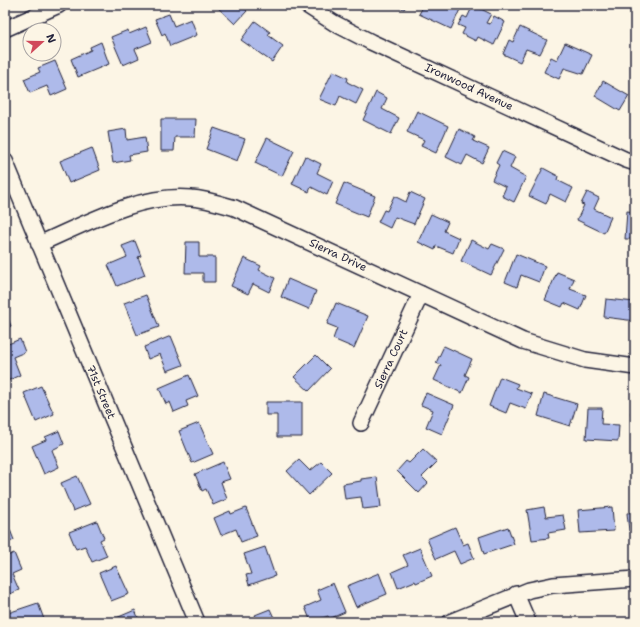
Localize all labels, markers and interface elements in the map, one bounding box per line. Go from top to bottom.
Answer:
north arrow [22,22,62,62]
text: N [42,32,60,46]
street label: Ironwood Avenue [422,60,516,114]
street label: Sierra Drive [307,235,369,275]
street label: Sierra Court [371,327,411,391]
street label: 71st Street [83,363,119,422]

